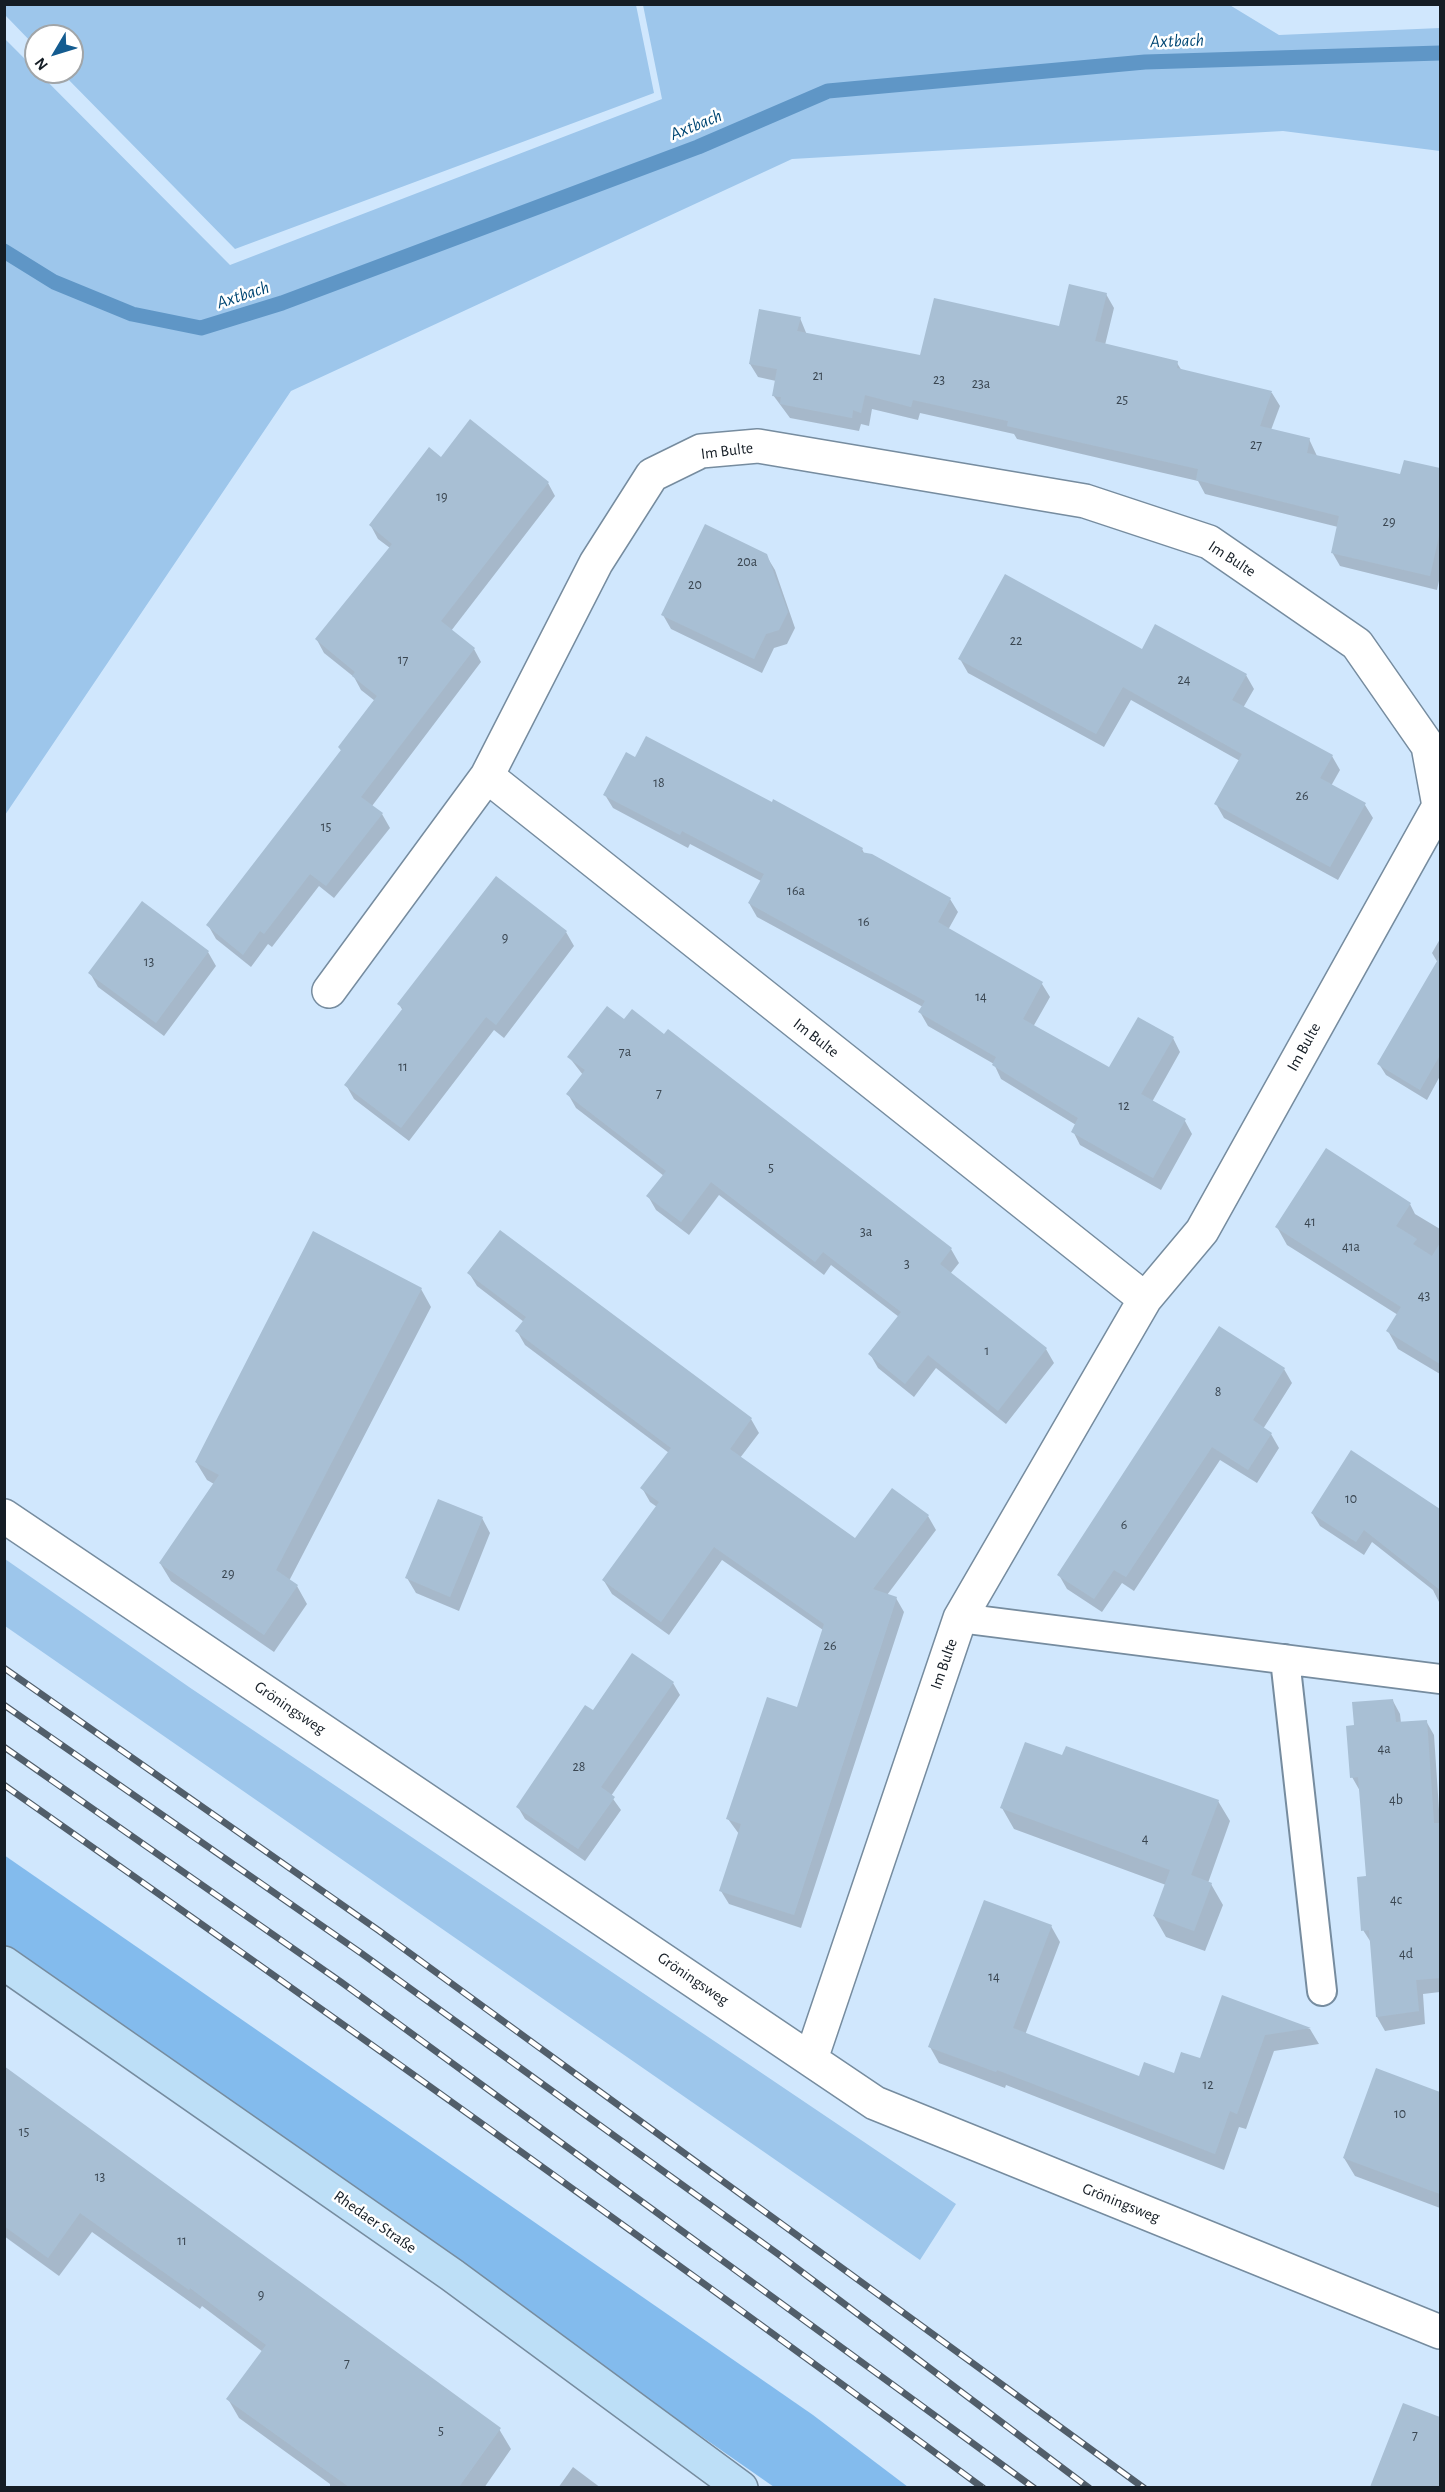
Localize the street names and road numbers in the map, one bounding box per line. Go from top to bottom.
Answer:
street label: Im Bulte [700,438,754,464]
street label: Im Bulte [1205,537,1259,581]
street label: Im Bulte [789,1014,843,1062]
street label: Im Bulte [1283,1019,1325,1075]
street label: Im Bulte [926,1636,962,1692]
street label: Gröningsweg [251,1677,329,1739]
street label: Gröningsweg [654,1948,732,2010]
street label: Gröningsweg [1079,2179,1163,2227]
street label: Rhedaer Straße [330,2186,420,2258]

